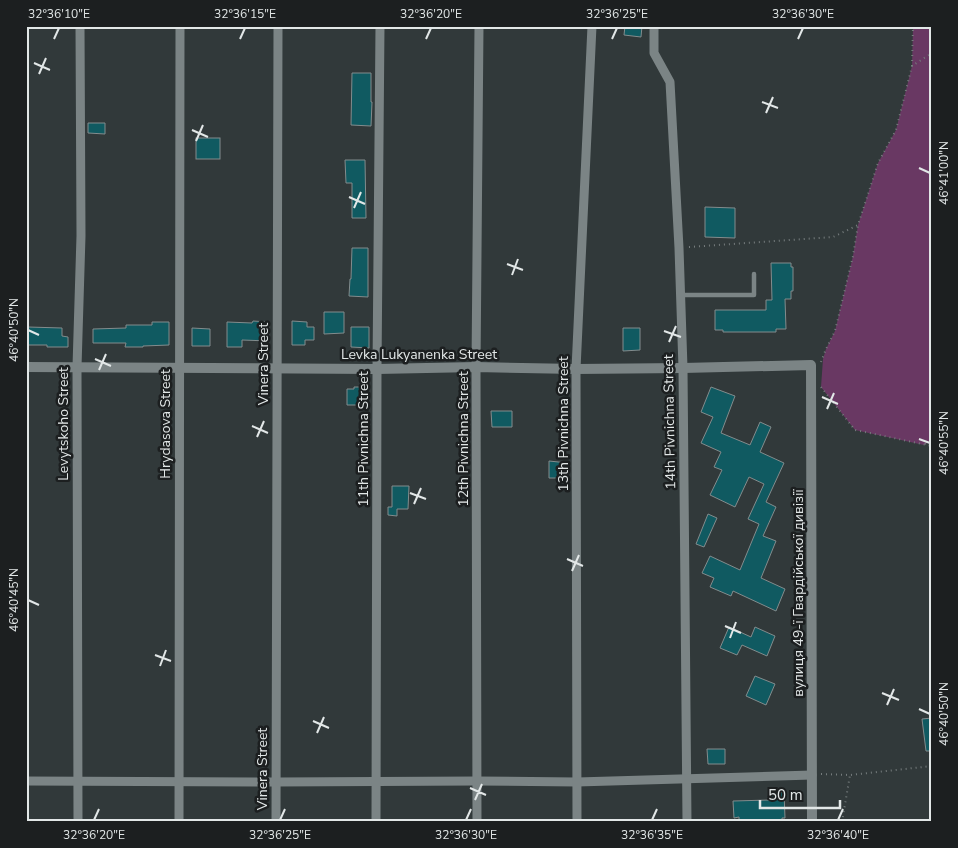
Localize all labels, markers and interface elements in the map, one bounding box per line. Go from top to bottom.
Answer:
text: 32°36'10"E [28,6,90,22]
text: 32°36'15"E [214,6,276,22]
text: 32°36'20"E [400,6,462,22]
text: 32°36'25"E [586,6,648,22]
text: 32°36'30"E [772,6,834,22]
text: 46°41'00"N [936,141,952,205]
text: 46°40'50"N [6,298,22,362]
street label: Vinera Street [254,323,273,406]
street label: Levka Lukyanenka Street [341,345,497,364]
street label: 14th Pivnichna Street [659,354,680,490]
street label: 13th Pivnichna Street [554,356,573,492]
street label: Levytskoho Street [54,367,73,481]
street label: Hrydasova Street [156,369,175,479]
street label: 11th Pivnichna Street [354,371,373,507]
street label: 12th Pivnichna Street [454,371,473,507]
text: 46°40'55"N [936,411,952,475]
street label: вулиця 49-ї Гвардійської дивізії [789,489,808,697]
text: 46°40'45"N [6,568,22,632]
text: 46°40'50"N [936,682,952,746]
street label: Vinera Street [253,728,272,811]
scale bar [760,778,840,810]
text: 50 m [768,785,803,805]
text: 32°36'20"E [63,827,125,843]
text: 32°36'25"E [249,827,311,843]
text: 32°36'30"E [435,827,497,843]
text: 32°36'35"E [621,827,683,843]
text: 32°36'40"E [807,827,869,843]

